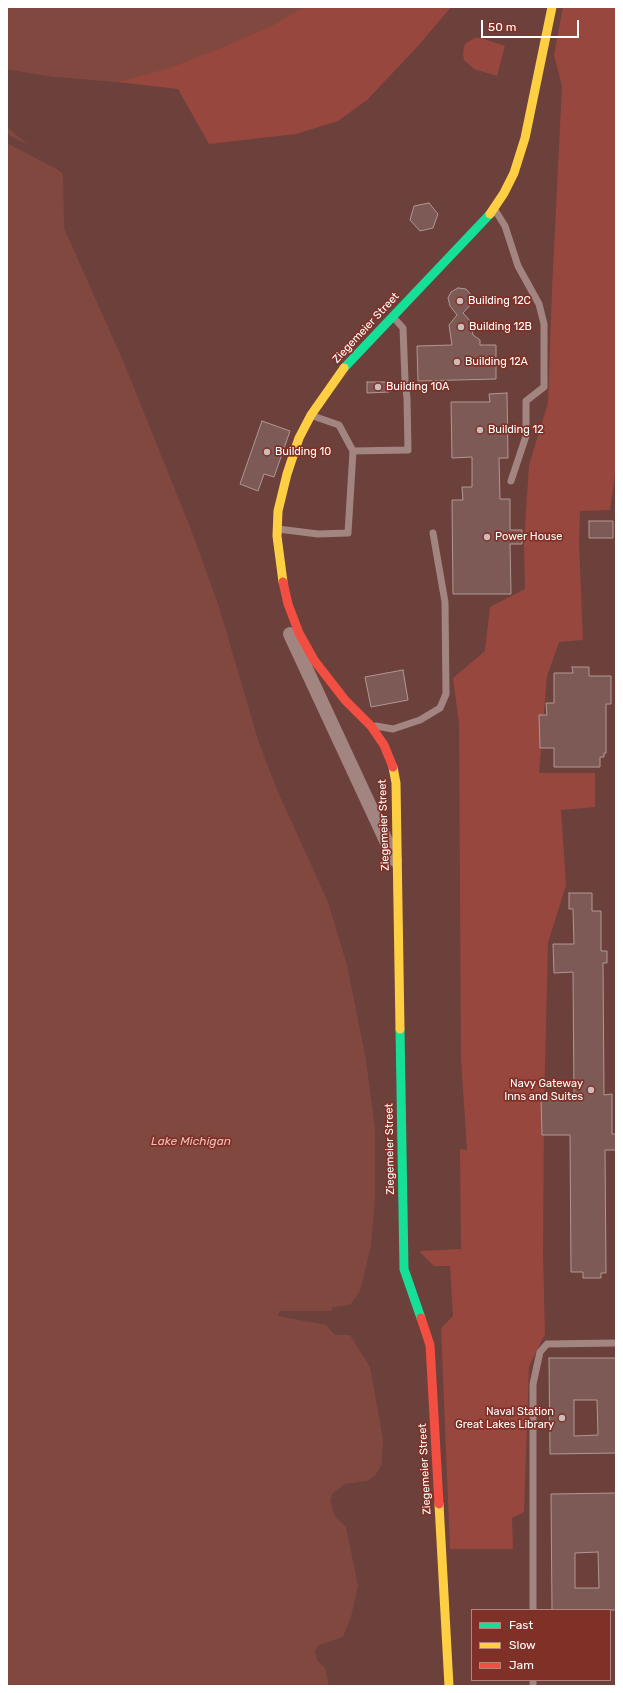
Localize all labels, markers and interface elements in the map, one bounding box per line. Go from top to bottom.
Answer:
scale bar [483,12,581,38]
text: 50 m [488,20,516,34]
street label: Ziegemeier Street [330,290,402,366]
place label: Building 12C [468,294,531,308]
marker: Building 12C [455,296,465,306]
place label: Building 12B [469,320,532,334]
marker: Building 12B [456,322,466,332]
place label: Building 12A [465,355,528,369]
marker: Building 12A [452,357,462,367]
place label: Building 10A [386,380,449,394]
marker: Building 10A [373,382,383,392]
place label: Building 12 [488,423,544,437]
marker: Building 12 [475,425,485,435]
place label: Building 10 [275,445,331,459]
marker: Building 10 [262,447,272,457]
place label: Power House [495,530,562,544]
marker: Power House [482,532,492,542]
street label: Ziegemeier Street [376,779,392,871]
place label: Navy Gateway Inns and Suites [504,1077,583,1103]
marker: Navy Gateway Inns and Suites [586,1085,596,1095]
street label: Ziegemeier Street [383,1103,397,1195]
water label: Lake Michigan [151,1135,231,1149]
place label: Naval Station Great Lakes Library [455,1405,554,1431]
marker: Naval Station Great Lakes Library [557,1413,567,1423]
street label: Ziegemeier Street [416,1423,434,1515]
legend [471,1609,611,1681]
text: Fast [509,1618,533,1632]
text: Slow [509,1638,536,1652]
text: Jam [509,1658,534,1672]

